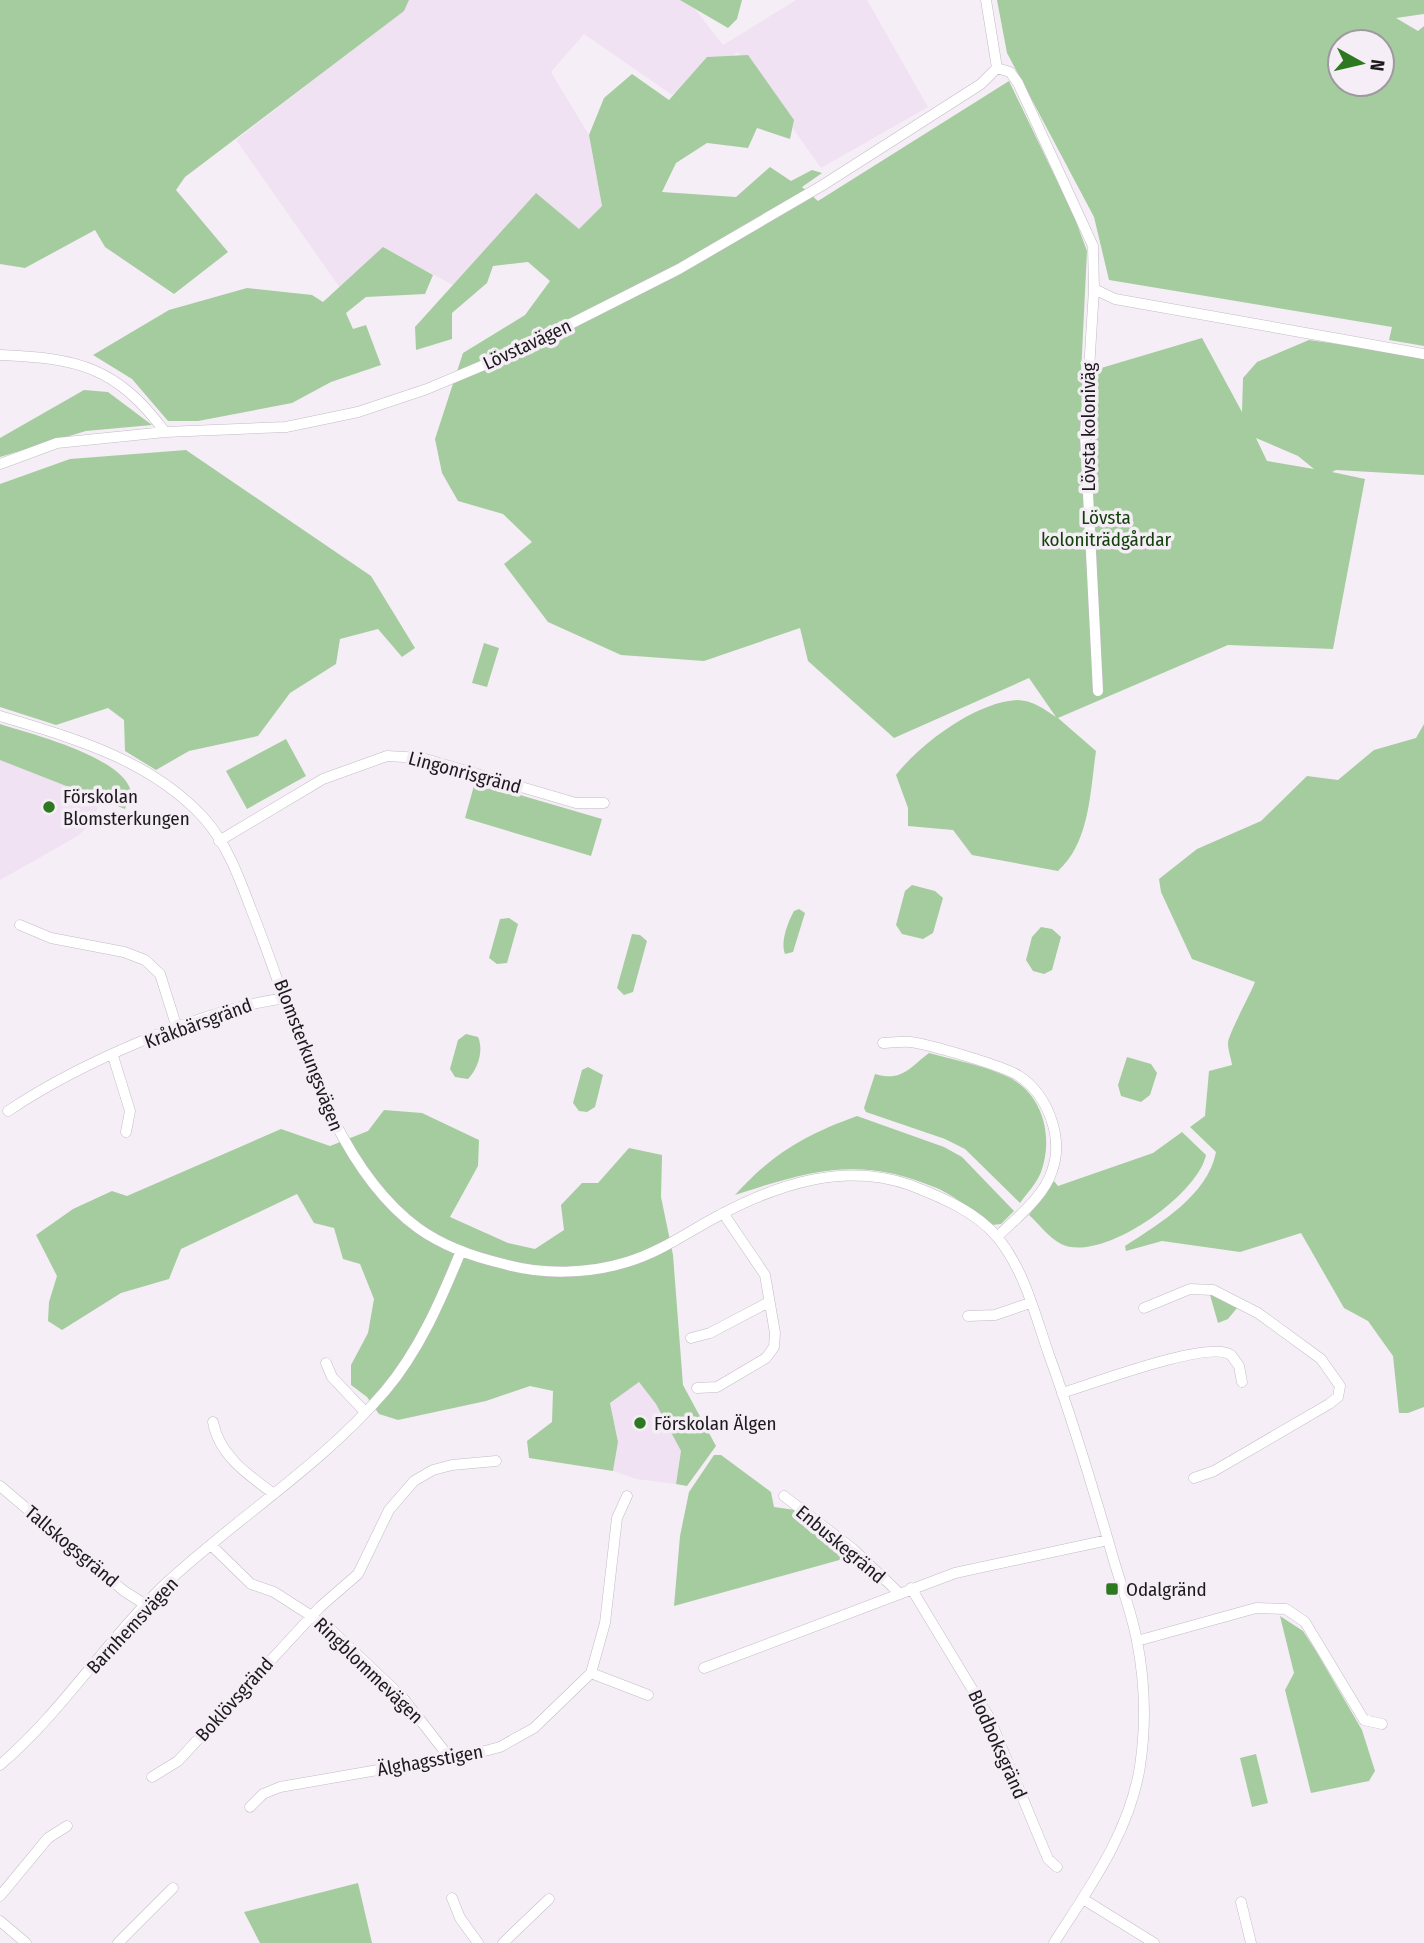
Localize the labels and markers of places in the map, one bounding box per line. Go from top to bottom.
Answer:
place label: Förskolan Blomsterkungen [63,785,190,830]
marker: Förskolan Blomsterkungen [41,799,57,815]
place label: Förskolan Älgen [654,1412,777,1435]
marker: Förskolan Älgen [632,1415,648,1431]
place label: Odalgränd [1126,1578,1207,1601]
marker: Odalgränd [1104,1581,1120,1597]

